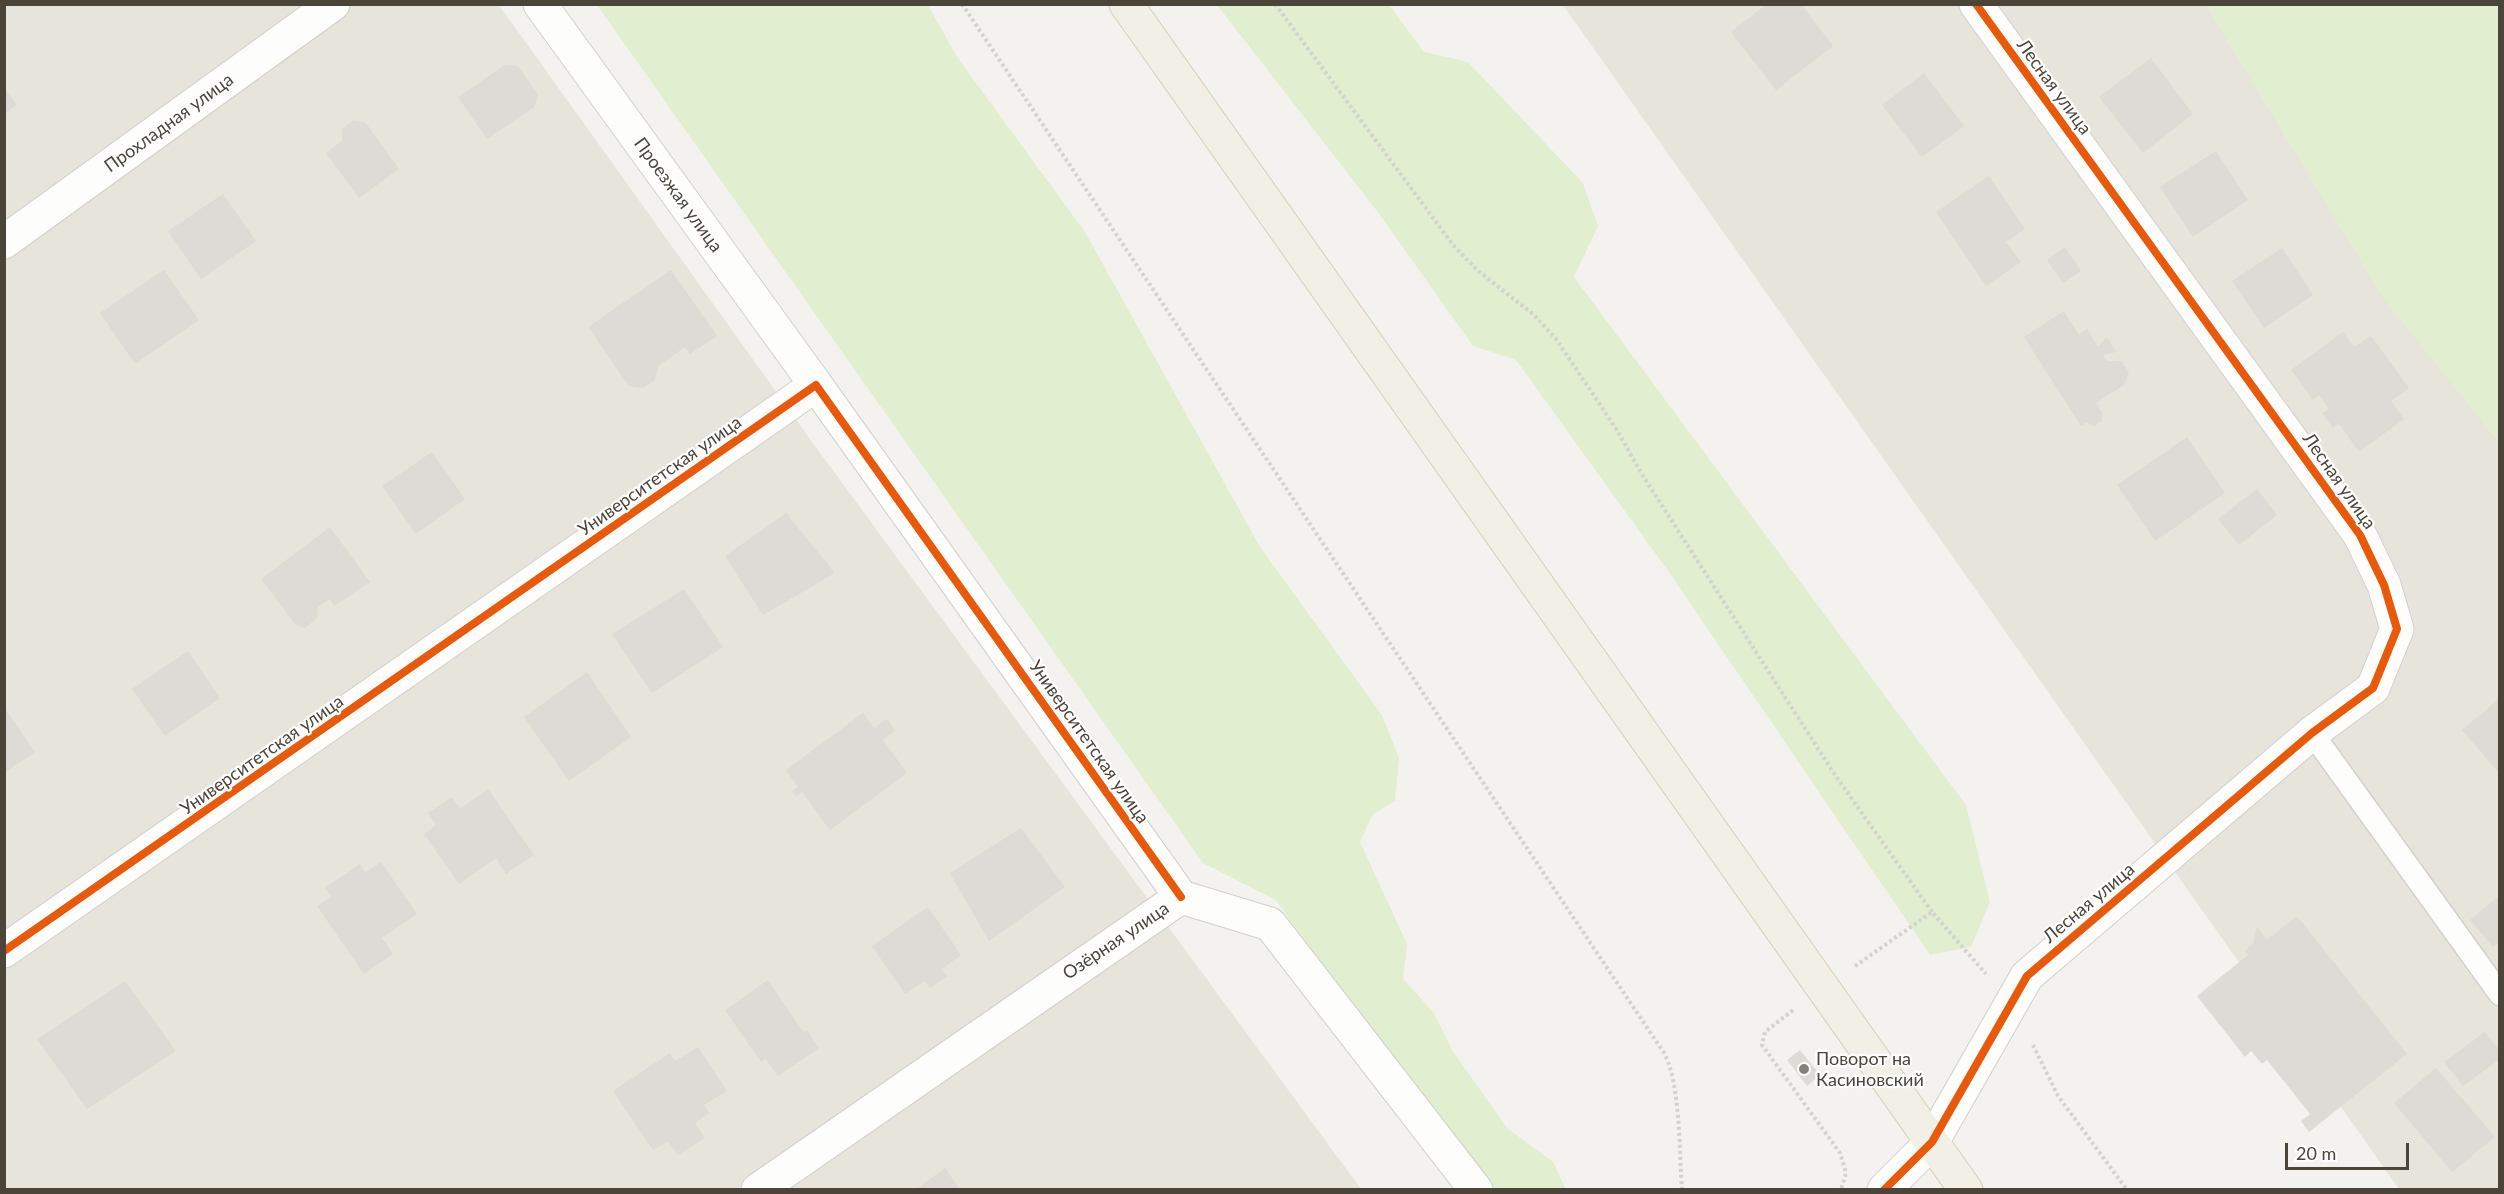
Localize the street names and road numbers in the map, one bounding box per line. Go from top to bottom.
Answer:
street label: Лесная улица [2012,35,2096,139]
street label: Прохладная улица [100,69,238,177]
street label: Проезжая улица [629,133,727,257]
street label: Университетская улица [574,411,746,541]
street label: Лесная улица [2298,429,2380,533]
street label: Университетская улица [1024,656,1154,828]
street label: Университетская улица [176,690,348,820]
street label: Лесная улица [2039,859,2139,947]
street label: Озёрная улица [1059,898,1173,984]

